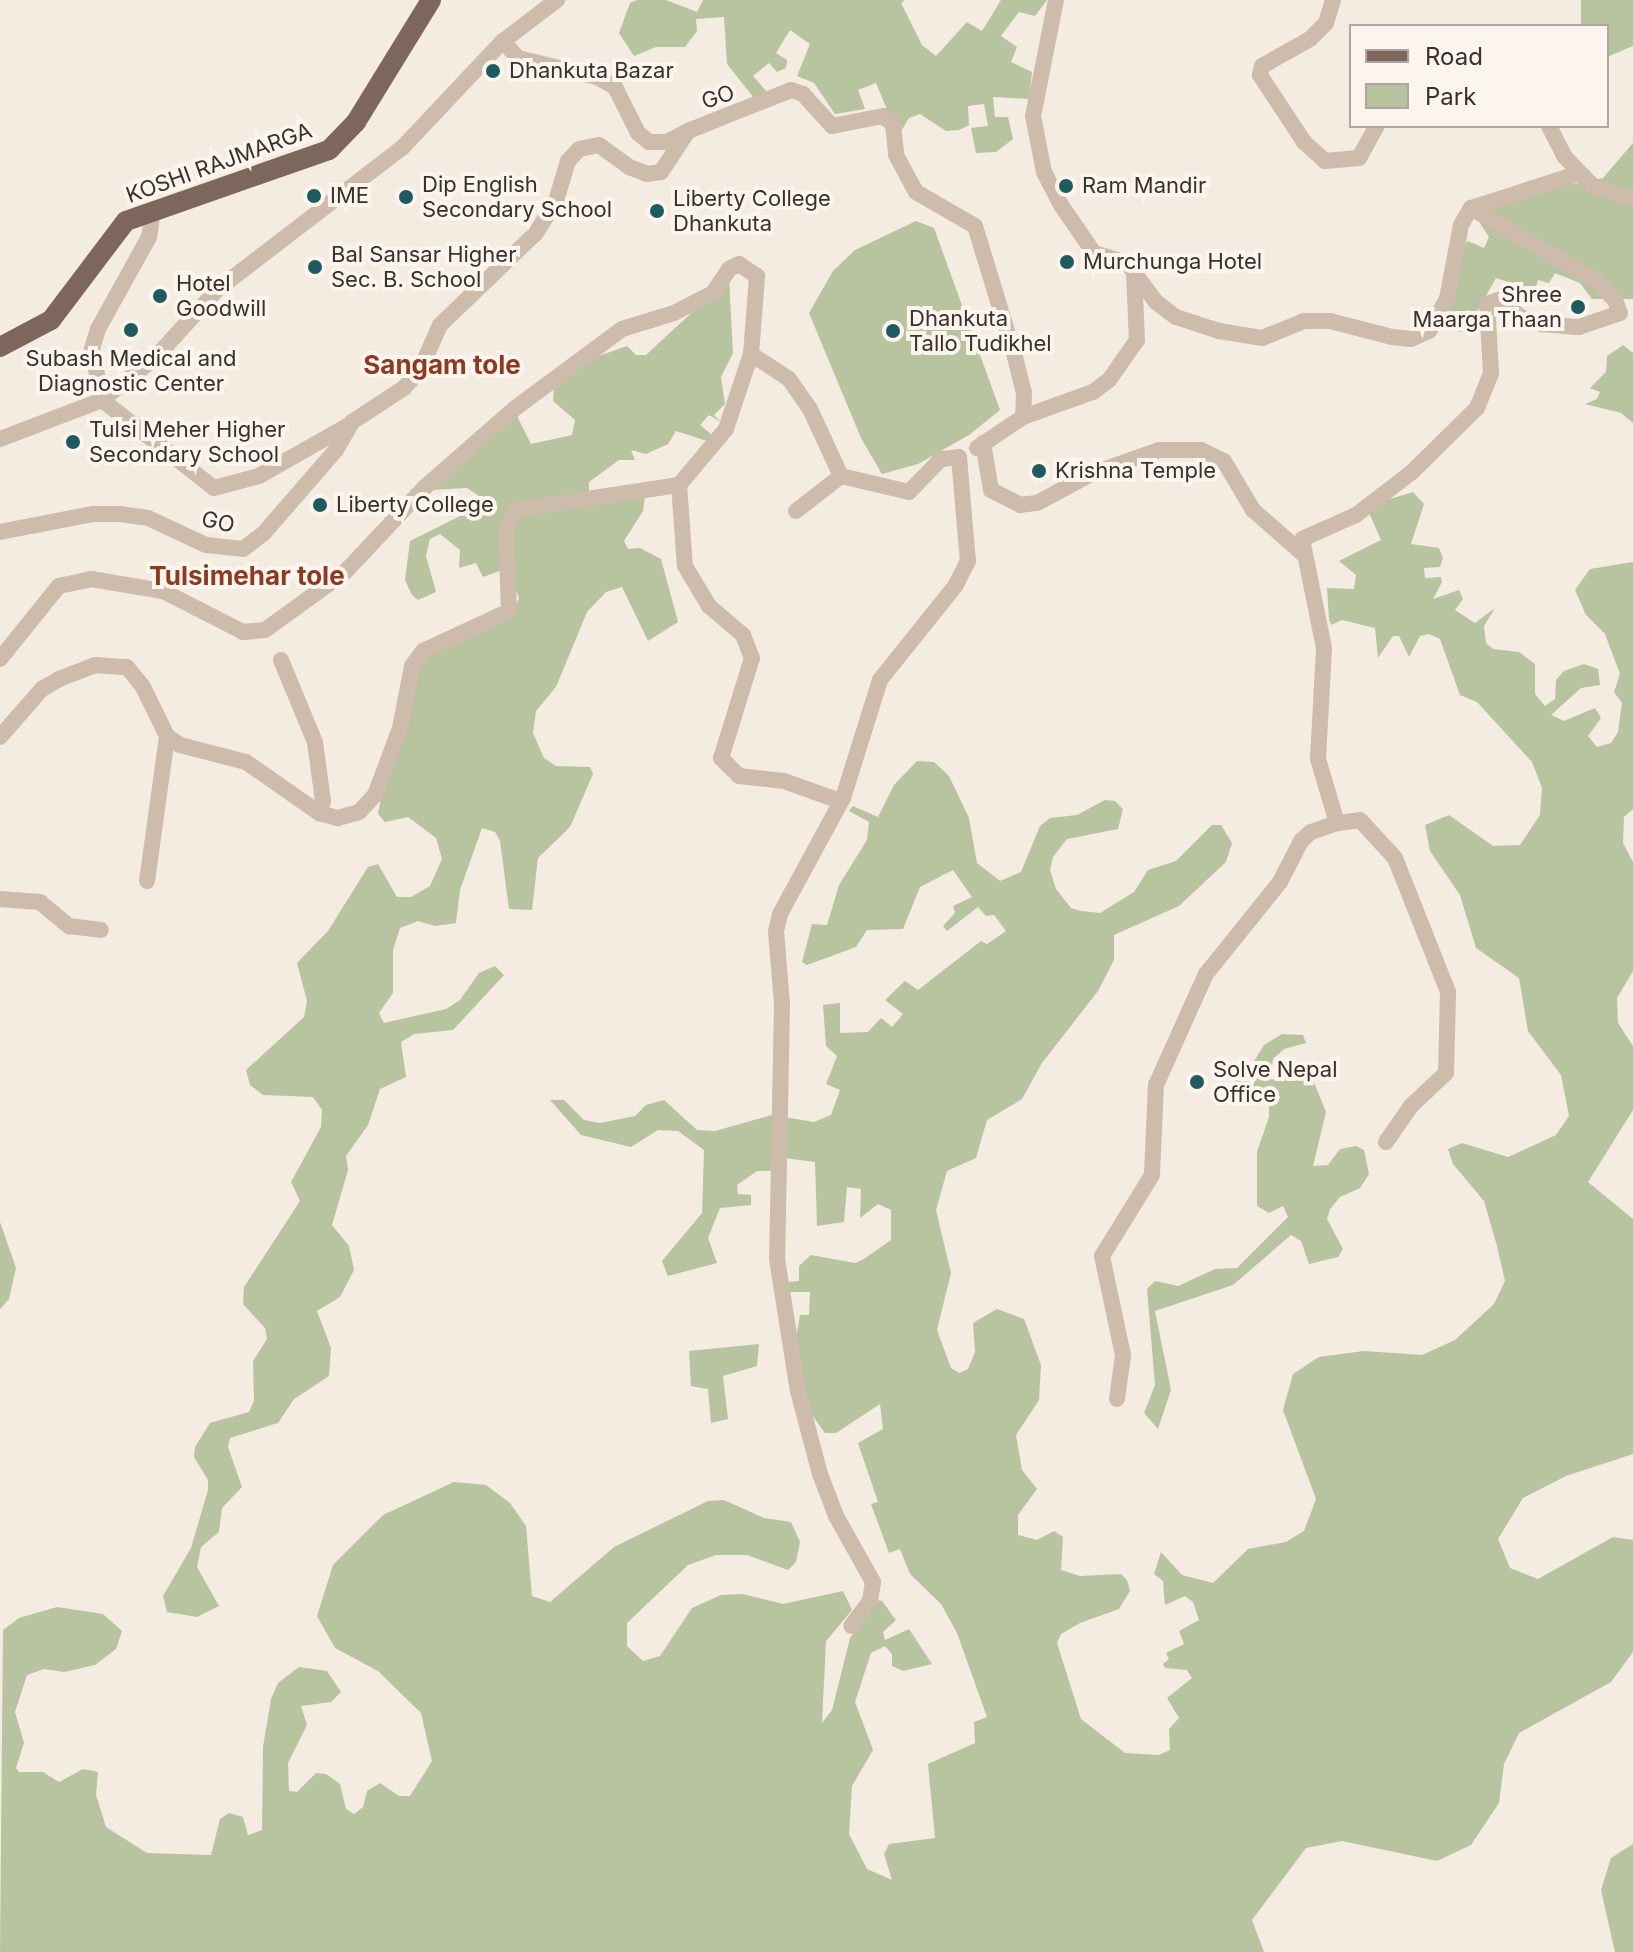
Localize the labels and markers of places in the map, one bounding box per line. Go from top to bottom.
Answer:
place label: Dhankuta Bazar [509,58,674,84]
marker: Dhankuta Bazar [484,62,502,80]
place label: Dip English Secondary School [422,171,612,222]
place label: Ram Mandir [1082,173,1206,199]
marker: Ram Mandir [1057,177,1075,195]
place label: IME [330,183,369,209]
place label: Liberty College Dhankuta [673,185,831,236]
marker: IME [305,187,323,205]
marker: Dip English Secondary School [397,188,415,206]
marker: Liberty College Dhankuta [648,202,666,220]
place label: Bal Sansar Higher Sec. B. School [331,241,516,292]
place label: Murchunga Hotel [1083,249,1262,275]
marker: Murchunga Hotel [1058,253,1076,271]
marker: Bal Sansar Higher Sec. B. School [306,258,324,276]
place label: Hotel Goodwill [176,270,266,322]
place label: Shree Maarga Thaan [1413,281,1562,332]
marker: Hotel Goodwill [151,287,169,305]
marker: Shree Maarga Thaan [1569,298,1587,316]
place label: Dhankuta Tallo Tudikhel [909,305,1052,356]
marker: Subash Medical and Diagnostic Center [120,319,142,341]
marker: Dhankuta Tallo Tudikhel [884,322,902,340]
place label: Subash Medical and Diagnostic Center [26,345,236,396]
place label: Tulsi Meher Higher Secondary School [89,416,285,468]
marker: Tulsi Meher Higher Secondary School [64,433,82,451]
place label: Krishna Temple [1055,458,1216,484]
marker: Krishna Temple [1030,462,1048,480]
place label: Liberty College [336,492,494,518]
marker: Liberty College [311,496,329,514]
place label: Solve Nepal Office [1213,1056,1337,1108]
marker: Solve Nepal Office [1188,1073,1206,1091]

